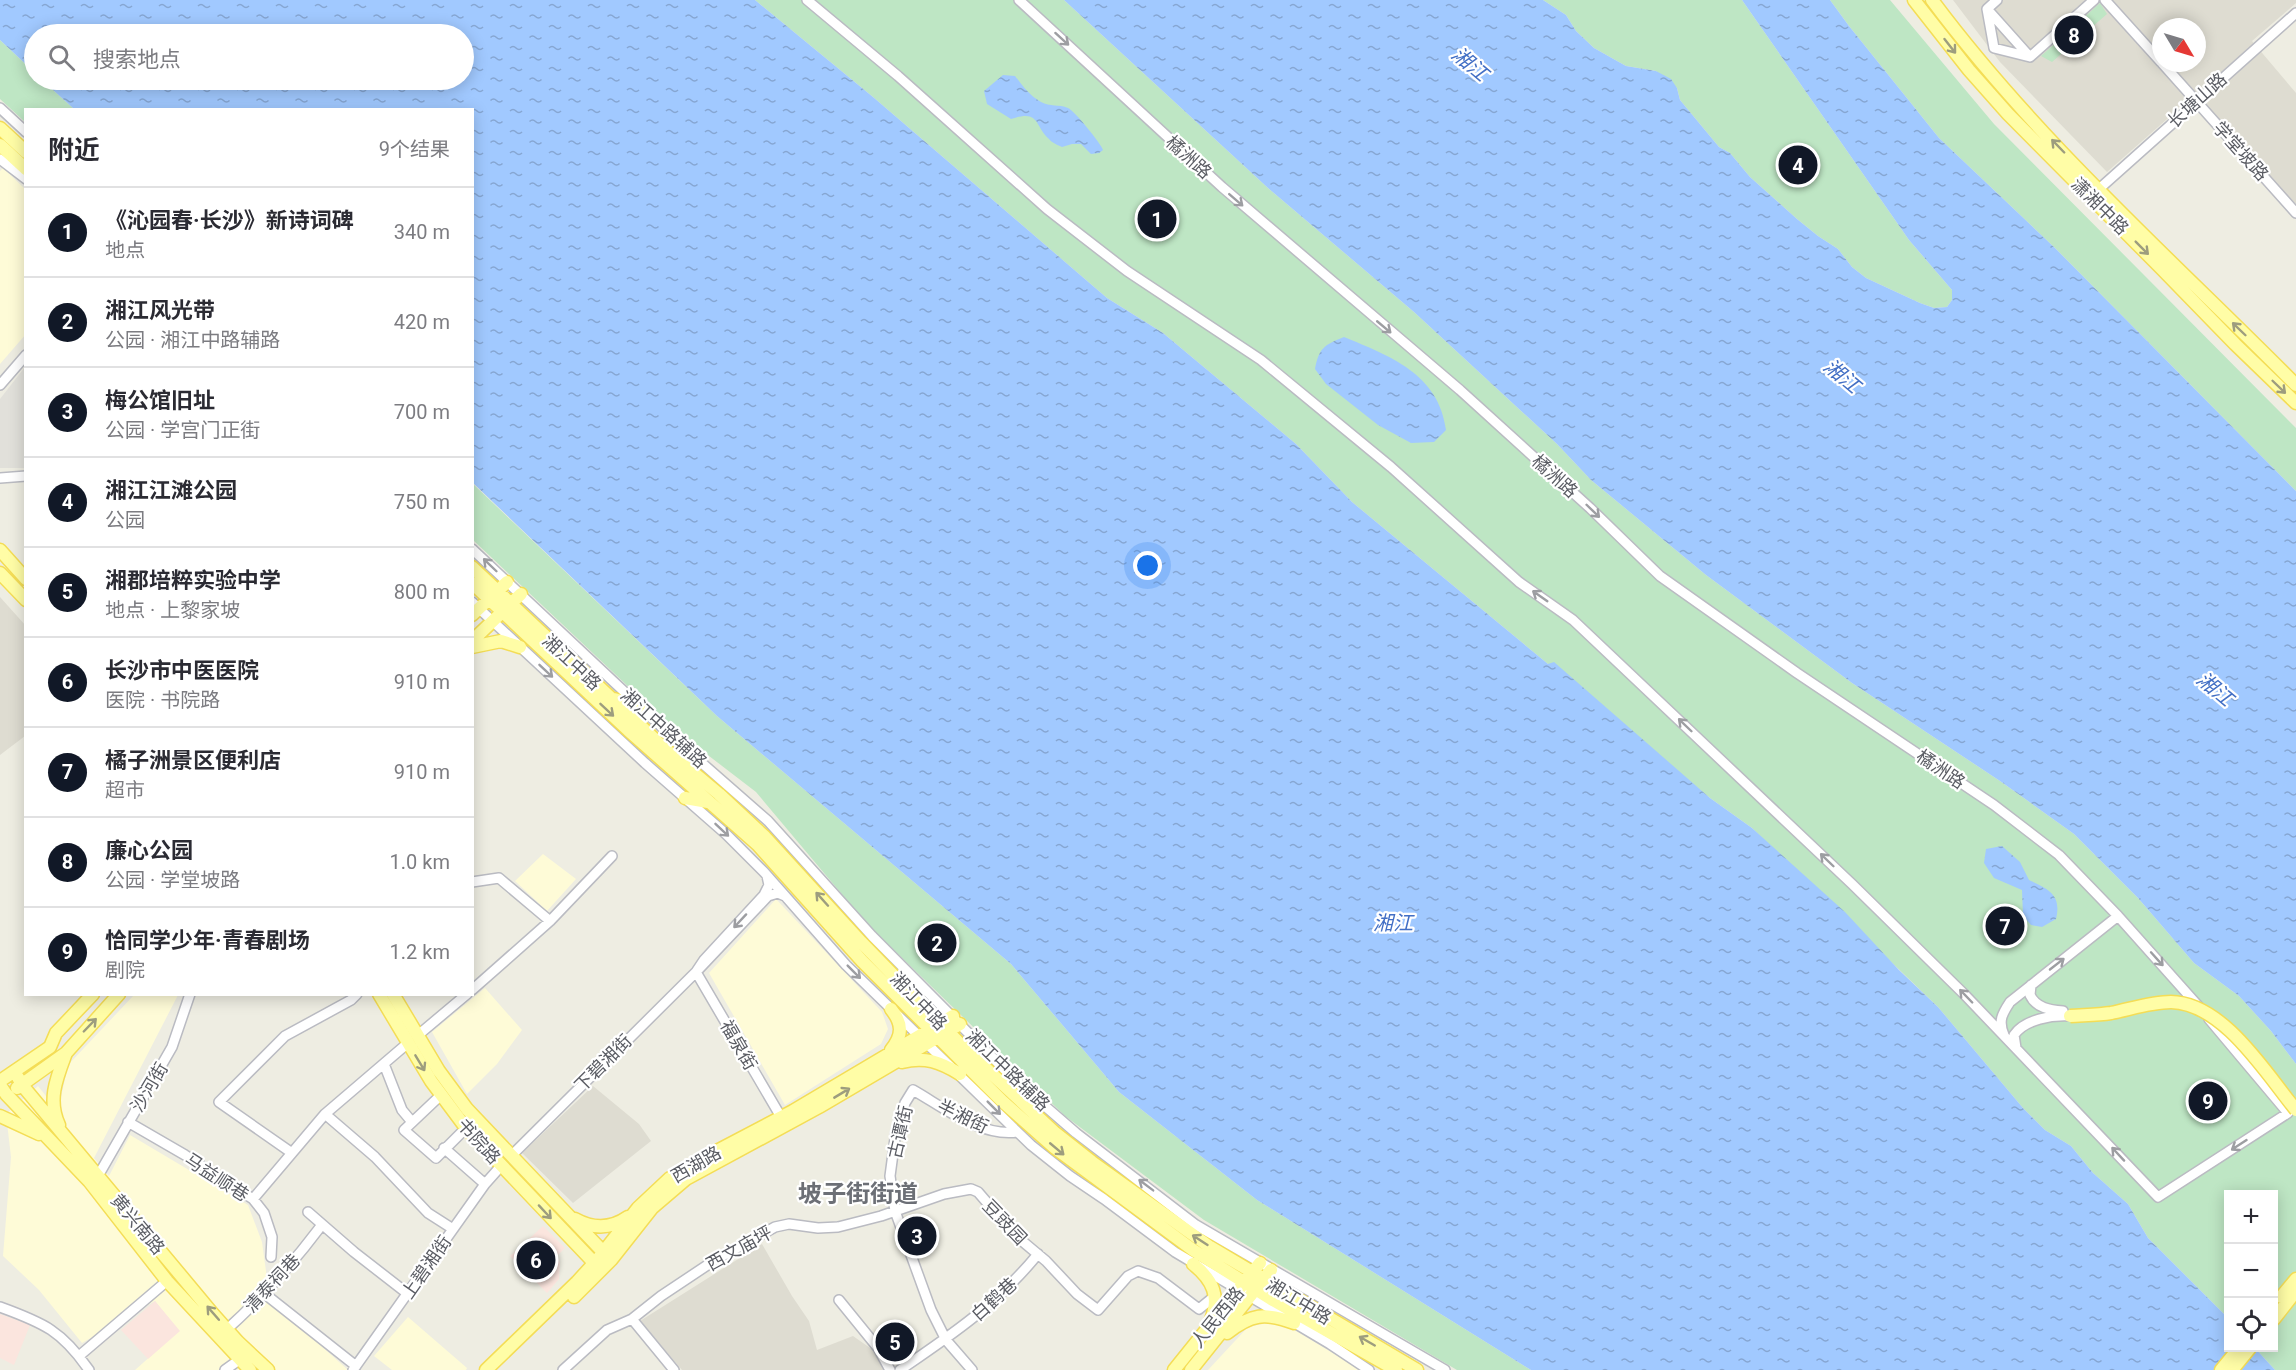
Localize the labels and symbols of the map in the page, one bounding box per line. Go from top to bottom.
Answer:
pin: 8 [2054,12,2094,57]
north arrow [2152,18,2206,72]
one-way arrow [1054,32,1069,46]
one-way arrow [1943,38,1956,54]
water label: 湘江 [1447,42,1495,87]
street label: 长塘山路 [2163,68,2231,132]
street label: 学堂坡路 [2209,117,2273,185]
street label: 橘洲路 [1162,131,1216,183]
one-way arrow [2050,138,2065,153]
pin: 4 [1778,142,1818,188]
street label: 潇湘中路 [2067,173,2133,239]
one-way arrow [1228,192,1244,206]
pin: 1 [1138,196,1176,242]
one-way arrow [2135,241,2149,256]
one-way arrow [1376,320,1392,333]
one-way arrow [2232,321,2247,336]
water label: 湘江 [1819,354,1867,399]
one-way arrow [2271,380,2286,394]
street label: 橘洲路 [1528,450,1582,502]
one-way arrow [1586,504,1601,518]
your location [1133,551,1162,580]
one-way arrow [483,558,498,572]
one-way arrow [1532,590,1548,602]
street label: 湘江中路 [539,630,605,694]
one-way arrow [538,664,553,678]
water label: 湘江 [2192,667,2240,712]
street label: 湘江中路辅路 [617,684,711,772]
one-way arrow [599,703,614,717]
one-way arrow [1678,718,1693,732]
street label: 橘洲路 [1913,745,1969,793]
one-way arrow [714,823,729,837]
one-way arrow [1819,852,1834,867]
one-way arrow [815,892,829,907]
pin: 7 [1986,904,2024,948]
water label: 湘江 [1373,911,1415,935]
one-way arrow [732,914,747,929]
pin: 2 [918,920,956,966]
one-way arrow [2150,952,2164,967]
one-way arrow [2048,958,2064,971]
one-way arrow [847,965,862,980]
street label: 湘江中路 [886,968,952,1034]
one-way arrow [1958,989,1973,1004]
street label: 福泉街 [716,1016,762,1074]
one-way arrow [83,1018,98,1033]
street label: 湘江中路辅路 [962,1025,1054,1115]
street label: 下碧湘街 [570,1030,636,1096]
one-way arrow [414,1054,426,1071]
street label: 沙河街 [126,1058,172,1116]
pin: 9 [2188,1078,2228,1124]
one-way arrow [833,1087,850,1099]
street label: 半湘街 [934,1095,992,1137]
one-way arrow [987,1101,1002,1116]
street label: 古谭街 [884,1103,916,1161]
street label: 书院路 [453,1114,505,1168]
one-way arrow [2231,1139,2248,1151]
street label: 西湖路 [667,1141,725,1187]
one-way arrow [1049,1142,1064,1156]
one-way arrow [2111,1147,2125,1162]
street label: 马益顺巷 [181,1149,253,1205]
one-way arrow [1138,1179,1154,1191]
district label: 坡子街街道 [798,1180,918,1208]
street label: 黄兴南路 [107,1190,169,1258]
street label: 豆豉园 [979,1195,1031,1249]
one-way arrow [538,1204,552,1219]
pin: 3 [898,1214,936,1258]
street label: 西文庙坪 [702,1221,776,1275]
street label: 上碧湘街 [397,1231,455,1303]
one-way arrow [1192,1234,1209,1246]
pin: 6 [516,1238,556,1282]
street label: 清泰祠巷 [240,1250,304,1316]
street label: 白鹤巷 [967,1273,1021,1325]
street label: 湘江中路 [1263,1273,1335,1329]
street label: 人民西路 [1186,1282,1248,1352]
one-way arrow [206,1306,220,1321]
pin: 5 [876,1320,914,1364]
one-way arrow [1359,1334,1376,1346]

